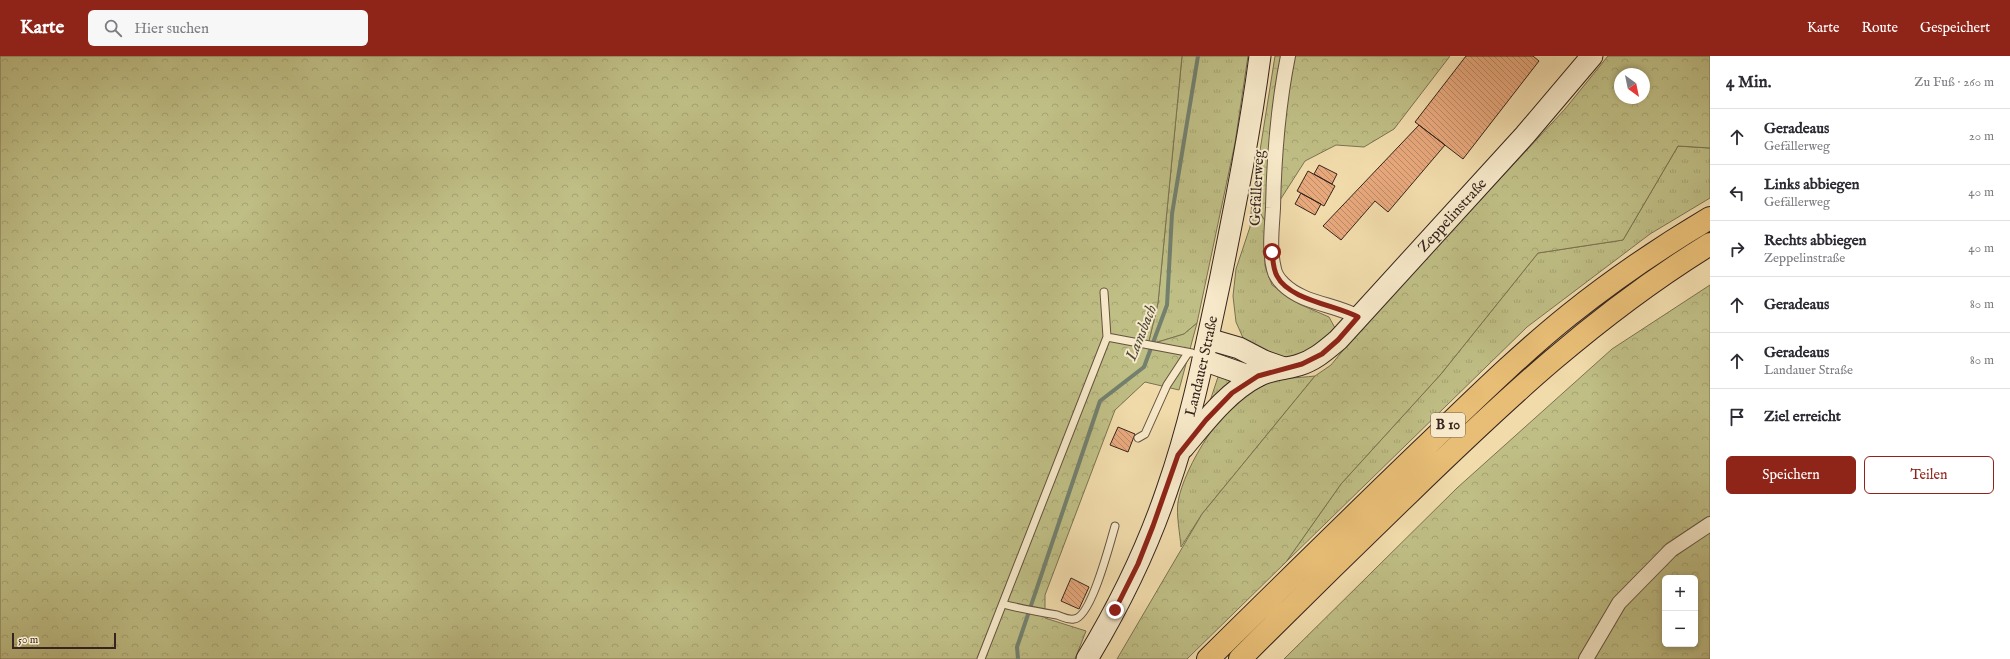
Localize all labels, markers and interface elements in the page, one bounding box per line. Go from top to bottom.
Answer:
search box [88,10,368,46]
text: Karte [20,16,64,40]
icon: search [102,17,124,39]
text: Hier suchen [134,19,209,38]
text: Karte [1807,19,1839,37]
text: Route [1861,19,1898,37]
text: Gespeichert [1920,19,1990,37]
north arrow [1614,68,1650,104]
text: 4 Min. [1726,72,1771,93]
text: Zu Fuß · 260 m [1914,74,1994,91]
text: Geradeaus [1764,119,1829,138]
icon: ahead [1726,126,1748,148]
text: 20 m [1969,128,1994,145]
text: Gefällerweg [1764,138,1830,155]
street label: Gefällerweg [1246,149,1269,226]
street label: Zeppelinstraße [1413,174,1491,256]
text: Links abbiegen [1764,175,1860,194]
icon: left [1726,182,1748,204]
text: 40 m [1968,184,1994,201]
text: Gefällerweg [1764,194,1830,211]
text: Rechts abbiegen [1764,231,1867,250]
icon: right [1726,238,1748,260]
text: 40 m [1968,240,1994,257]
route start [1263,243,1281,261]
text: Zeppelinstraße [1764,250,1845,267]
icon: ahead [1726,294,1748,316]
text: Geradeaus [1764,295,1829,314]
text: 80 m [1970,296,1994,313]
water label: Lamsbach [1121,302,1162,365]
street label: Landauer Straße [1180,314,1222,418]
text: Geradeaus [1764,343,1829,362]
icon: ahead [1726,350,1748,372]
text: 80 m [1970,352,1994,369]
text: Landauer Straße [1764,362,1853,379]
icon: arrive [1726,406,1748,428]
text: Ziel erreicht [1764,407,1841,426]
road number: B 10 [1431,413,1465,437]
button: Speichern [1726,456,1856,494]
button: Teilen [1864,456,1994,494]
map controls [1662,575,1698,647]
button: + [1662,575,1698,611]
route end [1106,601,1124,619]
button: − [1662,611,1698,647]
scale bar [12,631,116,650]
text: 50 m [18,633,38,647]

